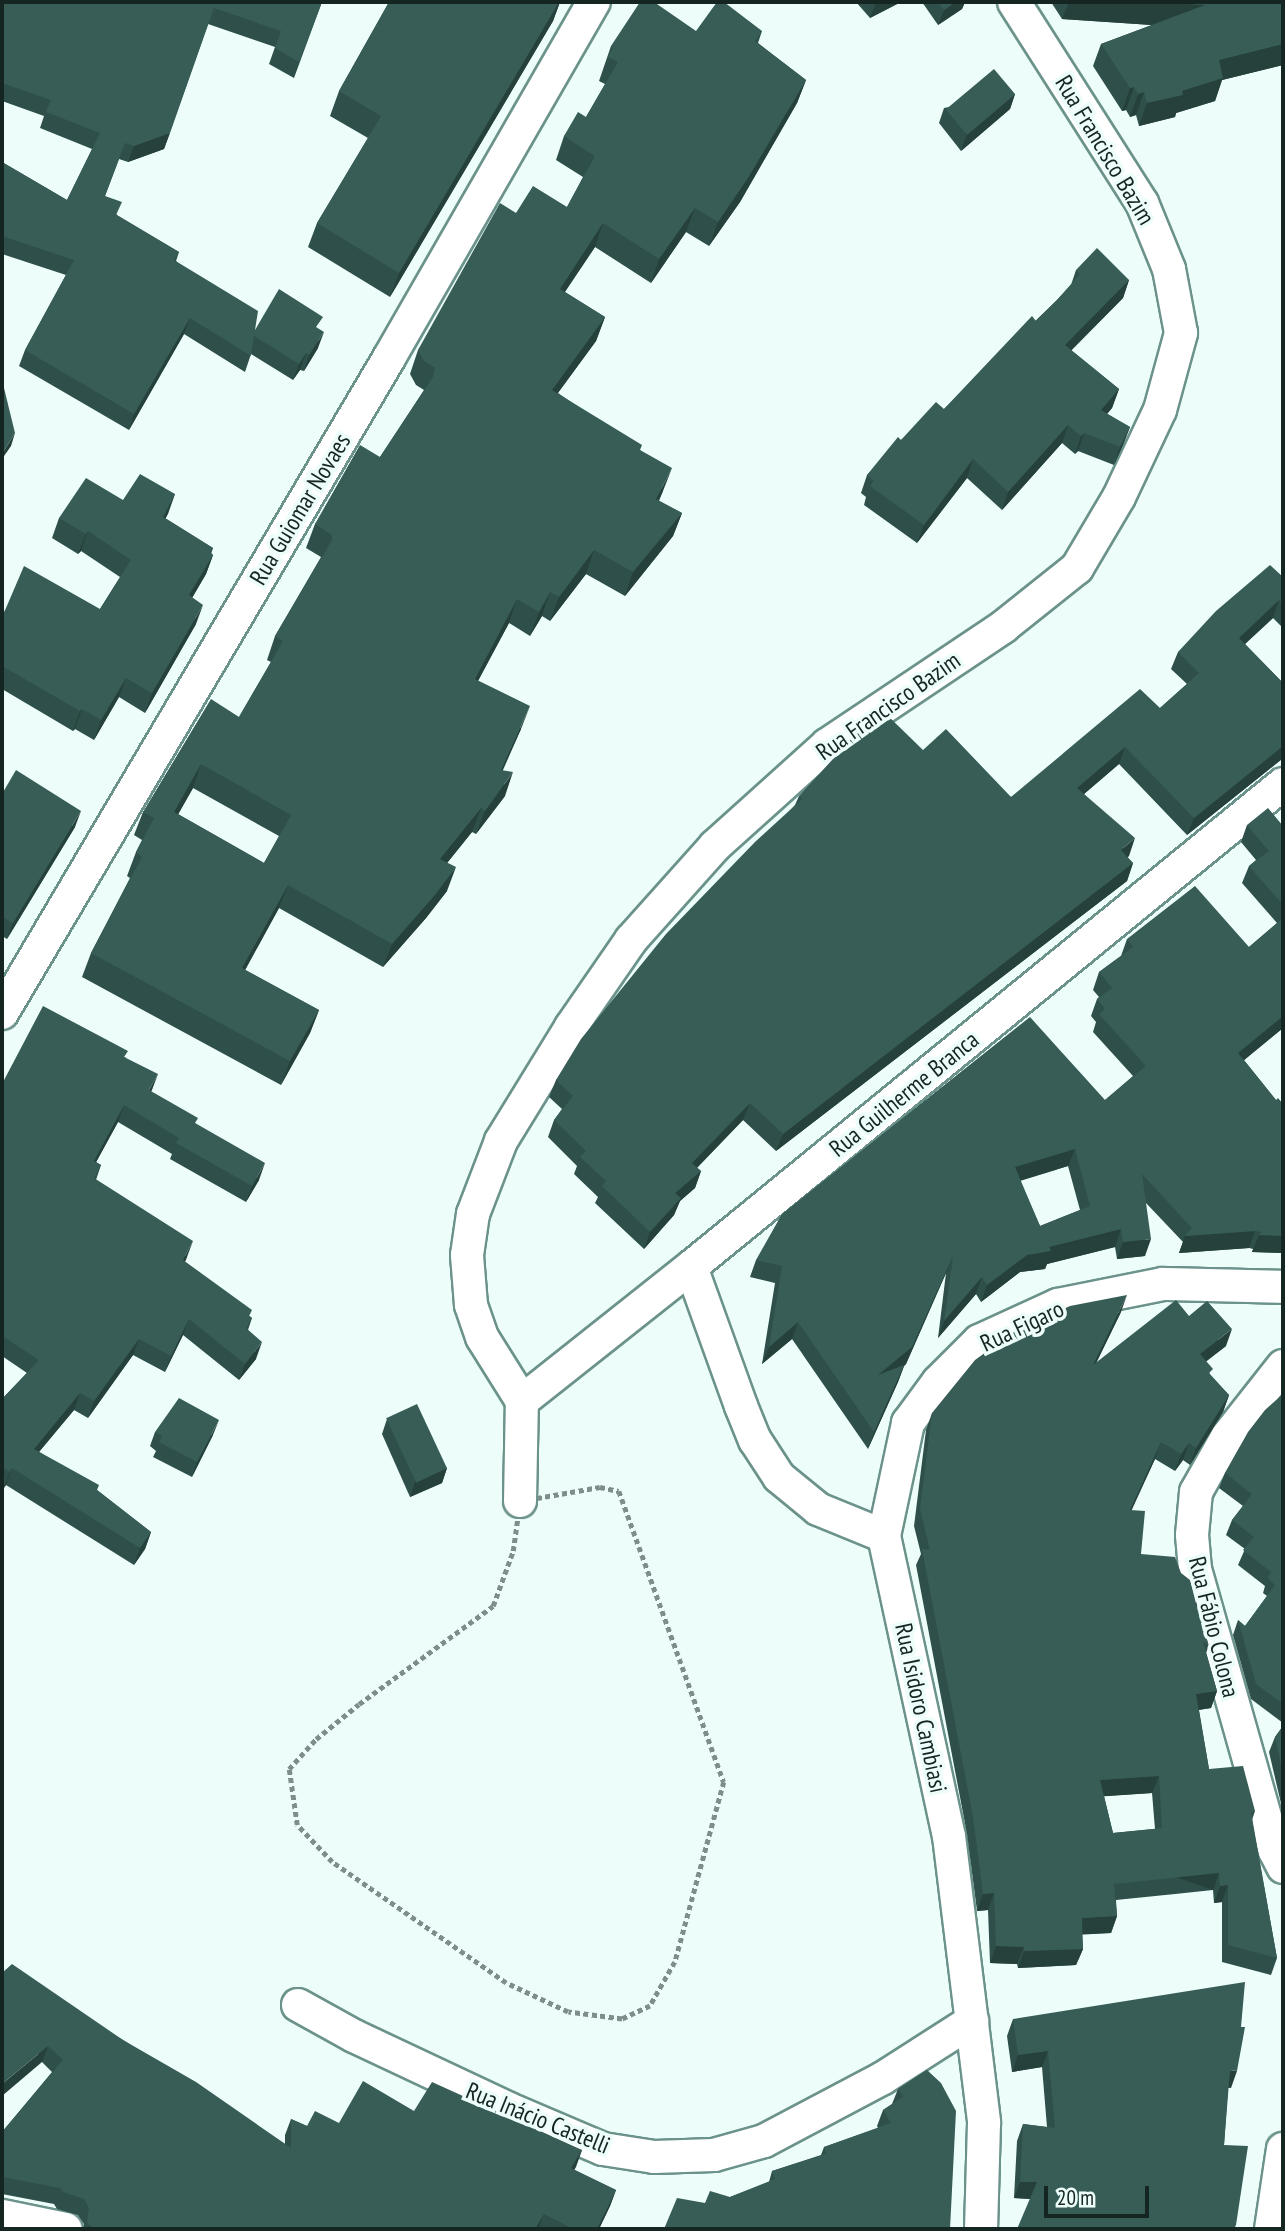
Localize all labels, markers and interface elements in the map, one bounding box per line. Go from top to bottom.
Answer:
street label: Rua Francisco Bazim [1049,70,1161,230]
street label: Rua Guiomar Novaes [244,428,356,590]
street label: Rua Francisco Bazim [810,646,966,766]
street label: Rua Guilherme Branca [824,1025,984,1163]
street label: Rua Figaro [976,1294,1068,1358]
street label: Rua Fábio Colona [1183,1554,1245,1700]
street label: Rua Isidoro Cambiasi [889,1621,953,1795]
street label: Rua Inácio Castelli [462,2076,614,2160]
scale bar [1047,2172,1152,2216]
text: 20 m [1057,2184,1094,2211]

